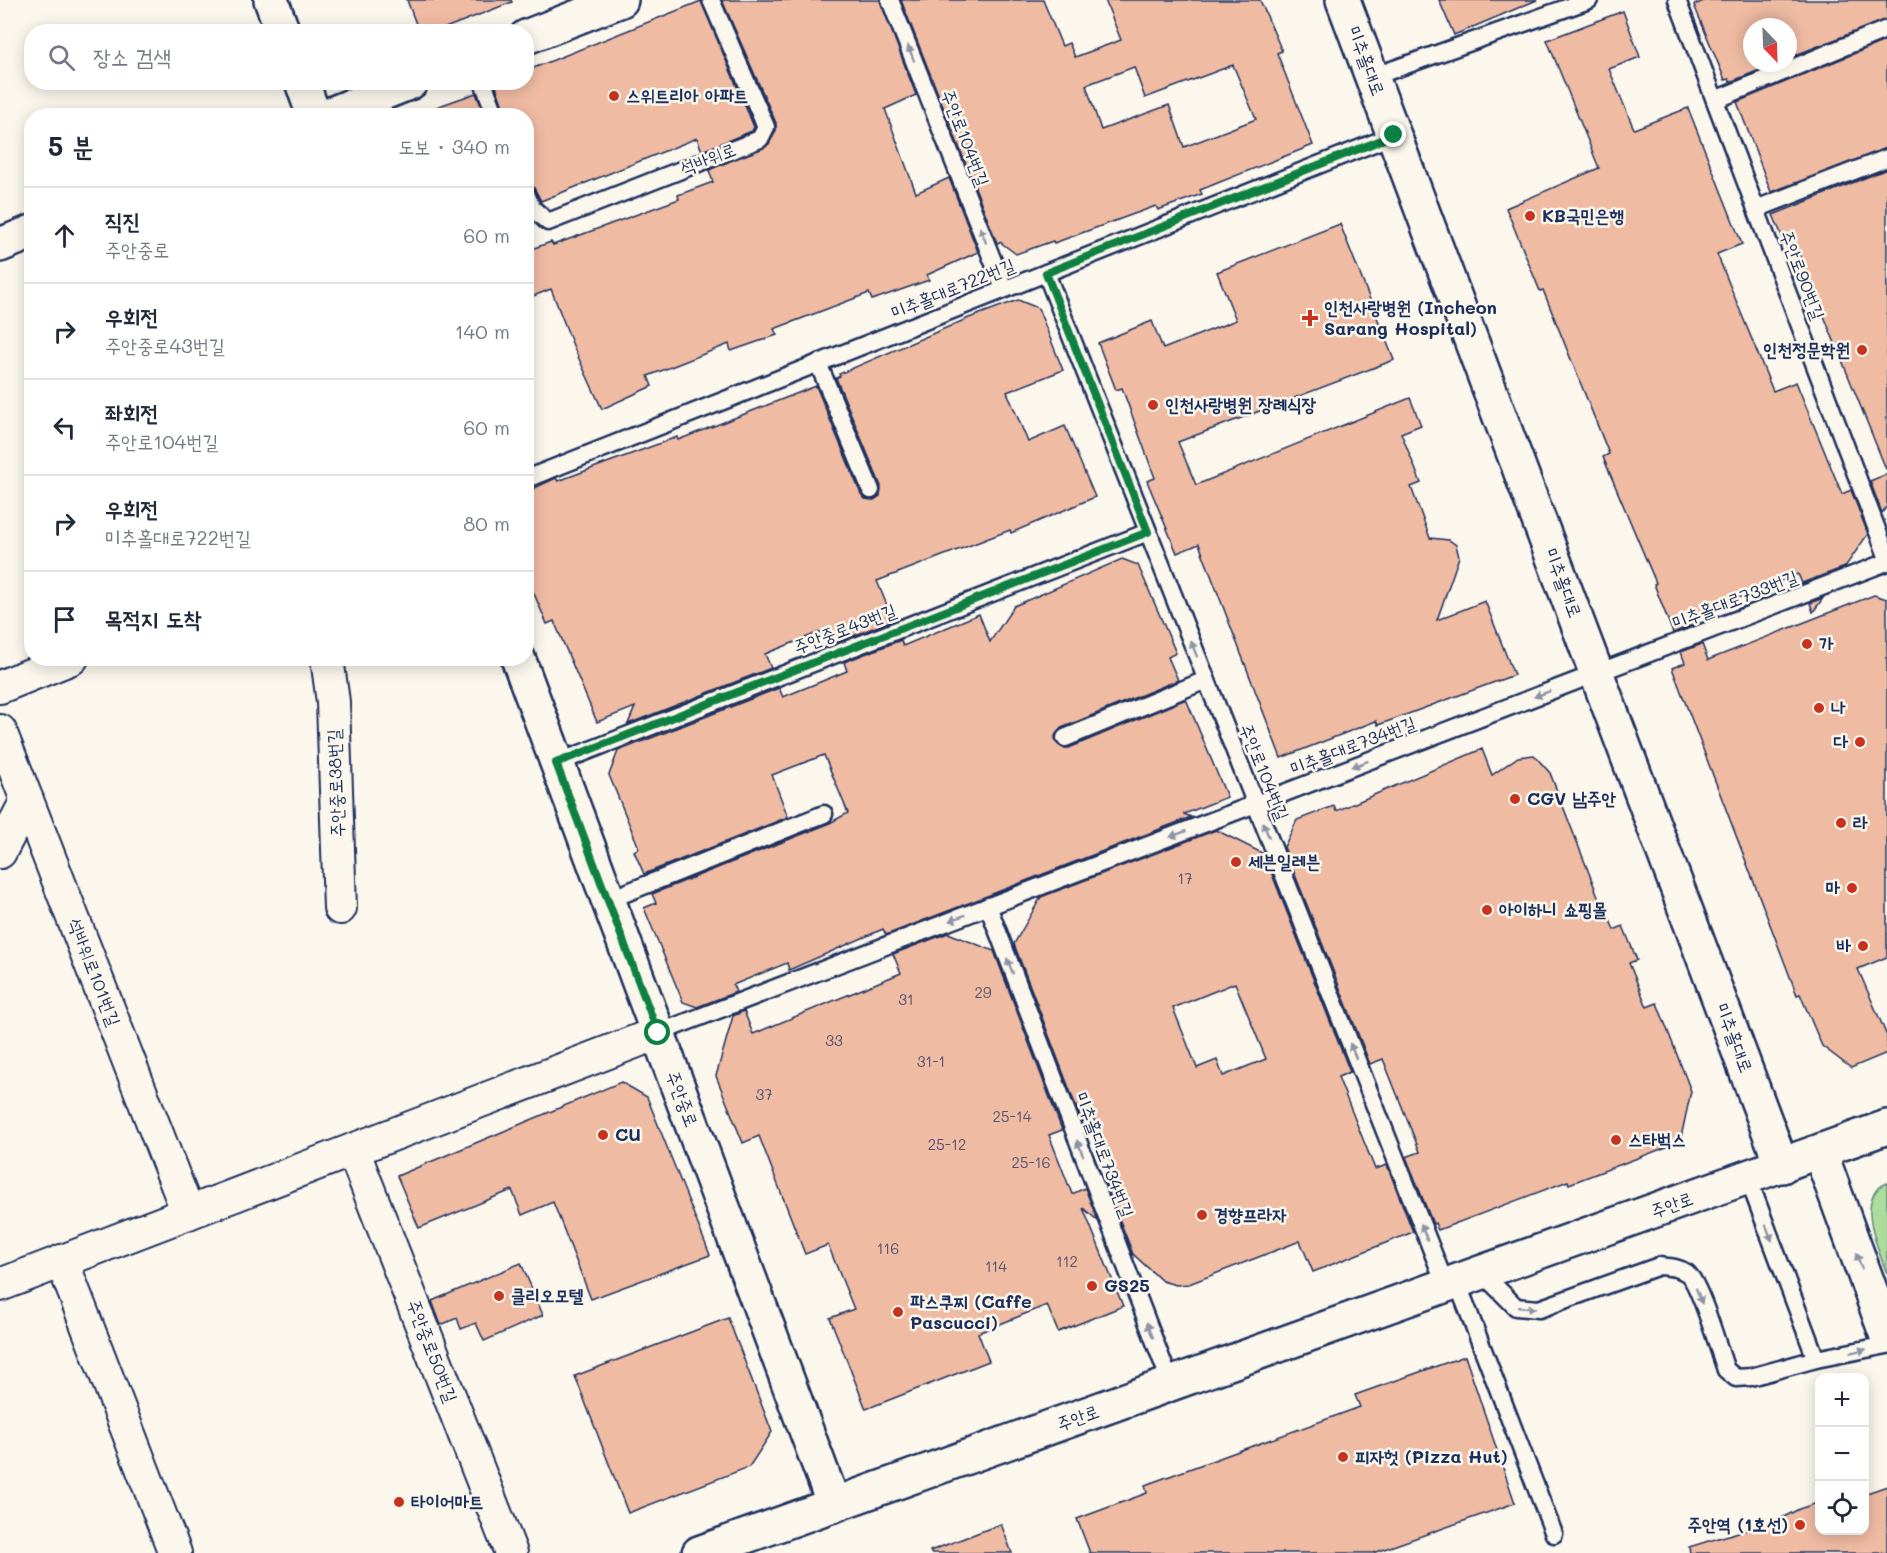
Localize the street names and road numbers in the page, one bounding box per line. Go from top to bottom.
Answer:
street label: 미추홀대로 [1343,23,1391,99]
street label: 주안로104번길 [936,86,996,190]
street label: 석바위로 [676,136,739,180]
street label: 주안로90번길 [1775,226,1831,323]
street label: 미추홀대로722번길 [887,252,1019,324]
street label: 미추홀대로 [1540,545,1588,621]
street label: 미추홀대로733번길 [1668,564,1801,634]
street label: 주안중로43번길 [790,597,900,659]
street label: 미추홀대로734번길 [1286,710,1419,780]
street label: 주안로104번길 [1235,720,1295,824]
street label: 주안중로38번길 [321,728,349,838]
street label: 석바위로101번길 [63,914,127,1030]
street label: 미추홀대로 [1711,1000,1759,1076]
street label: 주안중로 [661,1067,705,1130]
street label: 미추홀대로734번길 [1070,1088,1140,1221]
street label: 주안로 [1647,1185,1696,1223]
street label: 주안중로50번길 [402,1296,464,1406]
street label: 주안로 [1053,1398,1102,1436]

